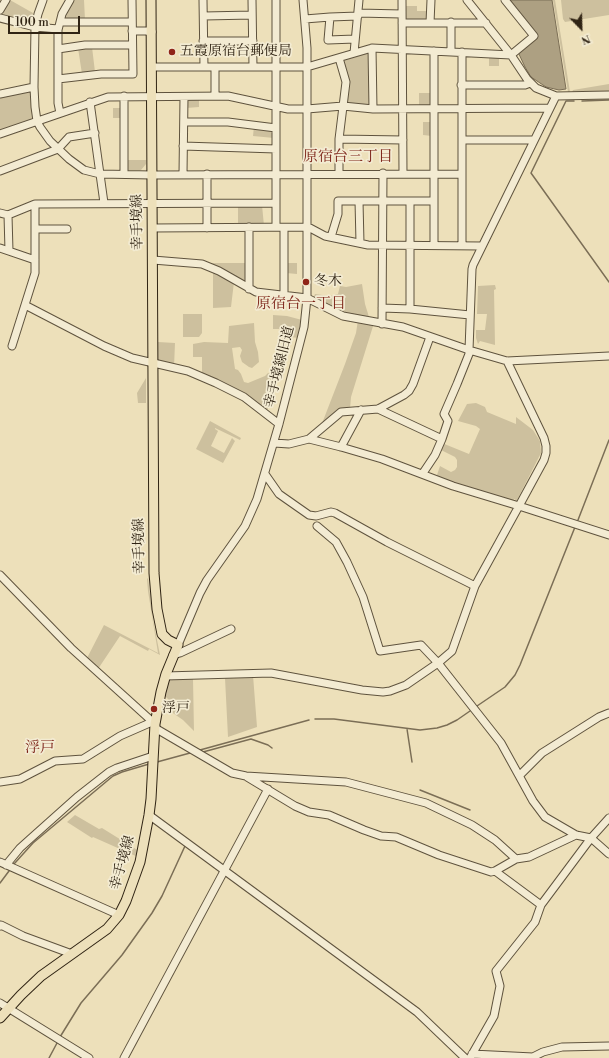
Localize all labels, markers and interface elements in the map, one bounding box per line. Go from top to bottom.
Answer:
scale bar [10,8,82,34]
north arrow [561,8,601,48]
text: 100 m [15,15,49,30]
text: N [579,31,592,47]
place label: 五霞原宿台郵便局 [180,44,292,60]
marker: 五霞原宿台郵便局 [167,47,177,57]
district label: 原宿台三丁目 [303,148,393,166]
street label: 幸手境線 [129,194,147,250]
place label: 冬木 [314,274,342,290]
marker: 冬木 [301,277,311,287]
district label: 原宿台一丁目 [256,295,346,313]
street label: 幸手境線旧道 [262,324,298,410]
street label: 幸手境線 [131,518,149,574]
place label: 浮戸 [162,701,190,717]
marker: 浮戸 [149,704,159,714]
district label: 浮戸 [25,739,55,757]
street label: 幸手境線 [107,834,139,892]

